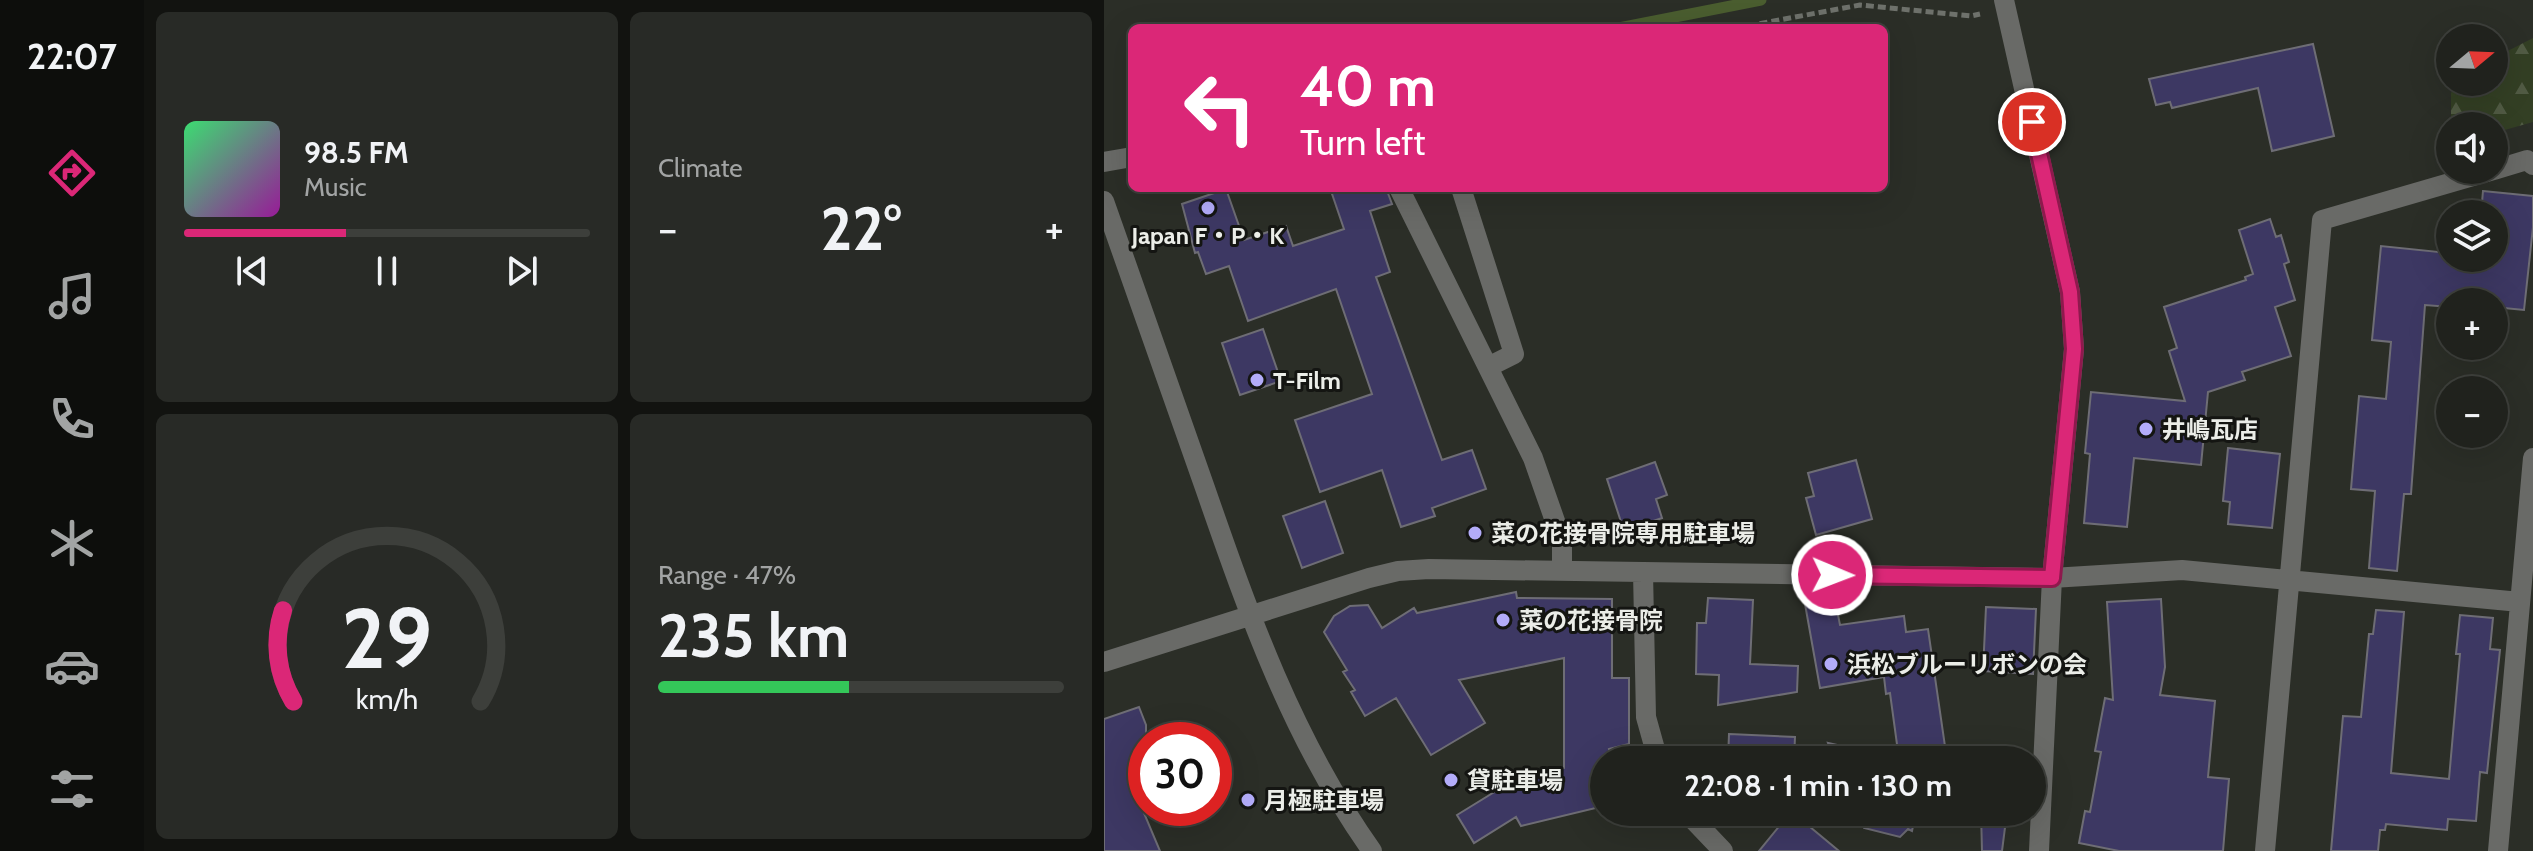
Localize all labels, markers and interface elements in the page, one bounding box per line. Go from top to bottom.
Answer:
north arrow [2436,24,2508,96]
map controls [2436,24,2508,448]
text: 22:07 [27,34,117,78]
text: 40 m [1300,52,1436,120]
icon: left [1168,56,1272,160]
pin [1998,88,2066,156]
icon: arrive [2010,100,2054,144]
button: sound [2436,112,2508,184]
text: Turn left [1300,120,1425,164]
text: 98.5 FM [304,134,409,171]
icon: directions [44,145,100,201]
text: Climate [658,152,743,184]
text: Music [304,171,367,203]
text: 22° [821,192,901,265]
marker: Japan F・P・K [1199,199,1217,217]
button: layers [2436,200,2508,272]
text: − [658,202,677,255]
text: + [1045,202,1064,255]
place label: Japan F・P・K [1131,221,1284,250]
icon: previous [230,249,274,293]
icon: pause [365,249,409,293]
icon: next [500,249,544,293]
icon: music [44,268,100,324]
button: + [2436,288,2508,360]
place label: T-Film [1273,366,1341,395]
marker: T-Film [1248,371,1266,389]
button: − [2436,376,2508,448]
icon: phone [44,391,100,447]
place label: 井嶋瓦店 [2162,415,2258,444]
marker: 井嶋瓦店 [2137,420,2155,438]
icon: climate [44,515,100,571]
place label: 菜の花接骨院専用駐車場 [1491,519,1755,548]
marker: 菜の花接骨院専用駐車場 [1466,524,1484,542]
position arrow [1790,533,1874,617]
text: Range · 47% [658,559,796,591]
text: 29 [342,588,432,689]
text: 235 km [658,599,849,672]
place label: 菜の花接骨院 [1519,606,1663,635]
marker: 菜の花接骨院 [1494,611,1512,629]
icon: car [44,638,100,694]
place label: 浜松ブルーリボンの会 [1847,650,2087,679]
marker: 浜松ブルーリボンの会 [1822,655,1840,673]
text: km/h [356,681,418,716]
speed limit sign: 30 [1128,722,1232,826]
icon: filters [44,761,100,817]
place label: 貸駐車場 [1467,766,1563,795]
text: 22:08 · 1 min · 130 m [1684,767,1952,804]
marker: 貸駐車場 [1442,771,1460,789]
place label: 月極駐車場 [1264,786,1384,815]
marker: 月極駐車場 [1239,791,1257,809]

